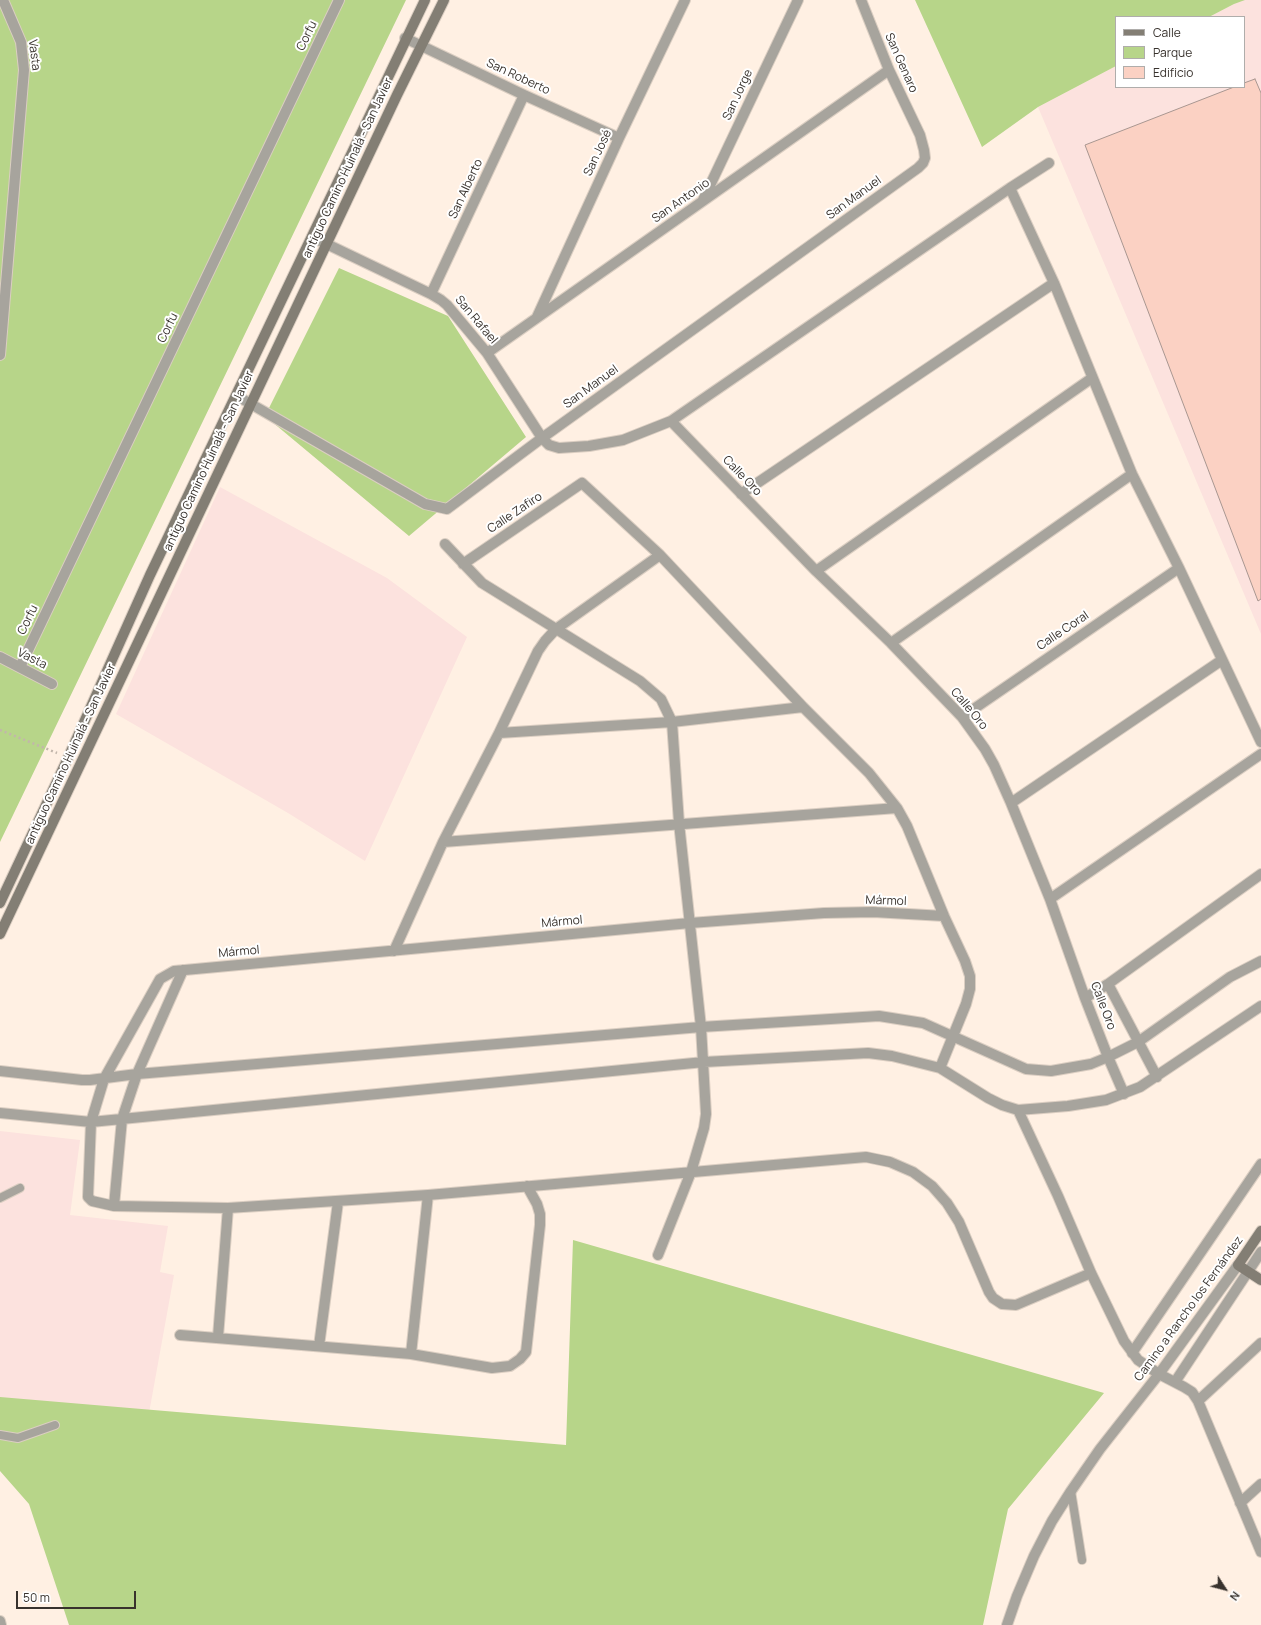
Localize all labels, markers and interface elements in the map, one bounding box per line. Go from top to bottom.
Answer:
legend [1115,16,1245,88]
street label: Corfu [294,19,320,53]
text: Calle [1153,24,1181,41]
street label: San Genaro [881,31,921,95]
street label: Vasta [25,39,43,71]
text: Parque [1153,44,1192,61]
street label: San Roberto [484,56,552,98]
text: Edificio [1153,64,1193,81]
street label: San Jorge [720,67,756,123]
street label: antiguo Camino Huinalá - San Javier [300,76,396,260]
street label: San José [581,128,615,178]
street label: San Alberto [446,157,486,221]
street label: San Manuel [824,173,884,223]
street label: San Antonio [649,176,713,226]
street label: San Rafael [452,293,500,347]
street label: Corfu [155,311,181,345]
street label: San Manuel [561,362,621,412]
street label: antiguo Camino Huinalá - San Javier [161,369,257,553]
street label: Calle Oro [719,453,765,499]
street label: Calle Zafiro [485,489,545,537]
street label: Corfu [15,603,41,637]
street label: Calle Coral [1034,608,1092,654]
street label: Vasta [15,646,49,672]
street label: antiguo Camino Huinalá - San Javier [23,662,119,846]
street label: Calle Oro [947,685,991,733]
street label: Mármol [865,893,907,909]
street label: Mármol [541,913,583,931]
street label: Mármol [218,943,260,961]
street label: Calle Oro [1087,980,1119,1032]
street label: Camino a Rancho los Fernández [1132,1234,1246,1384]
north arrow [1205,1569,1245,1609]
scale bar [18,1583,138,1609]
text: 50 m [23,1589,50,1606]
text: N [1227,1589,1244,1604]

